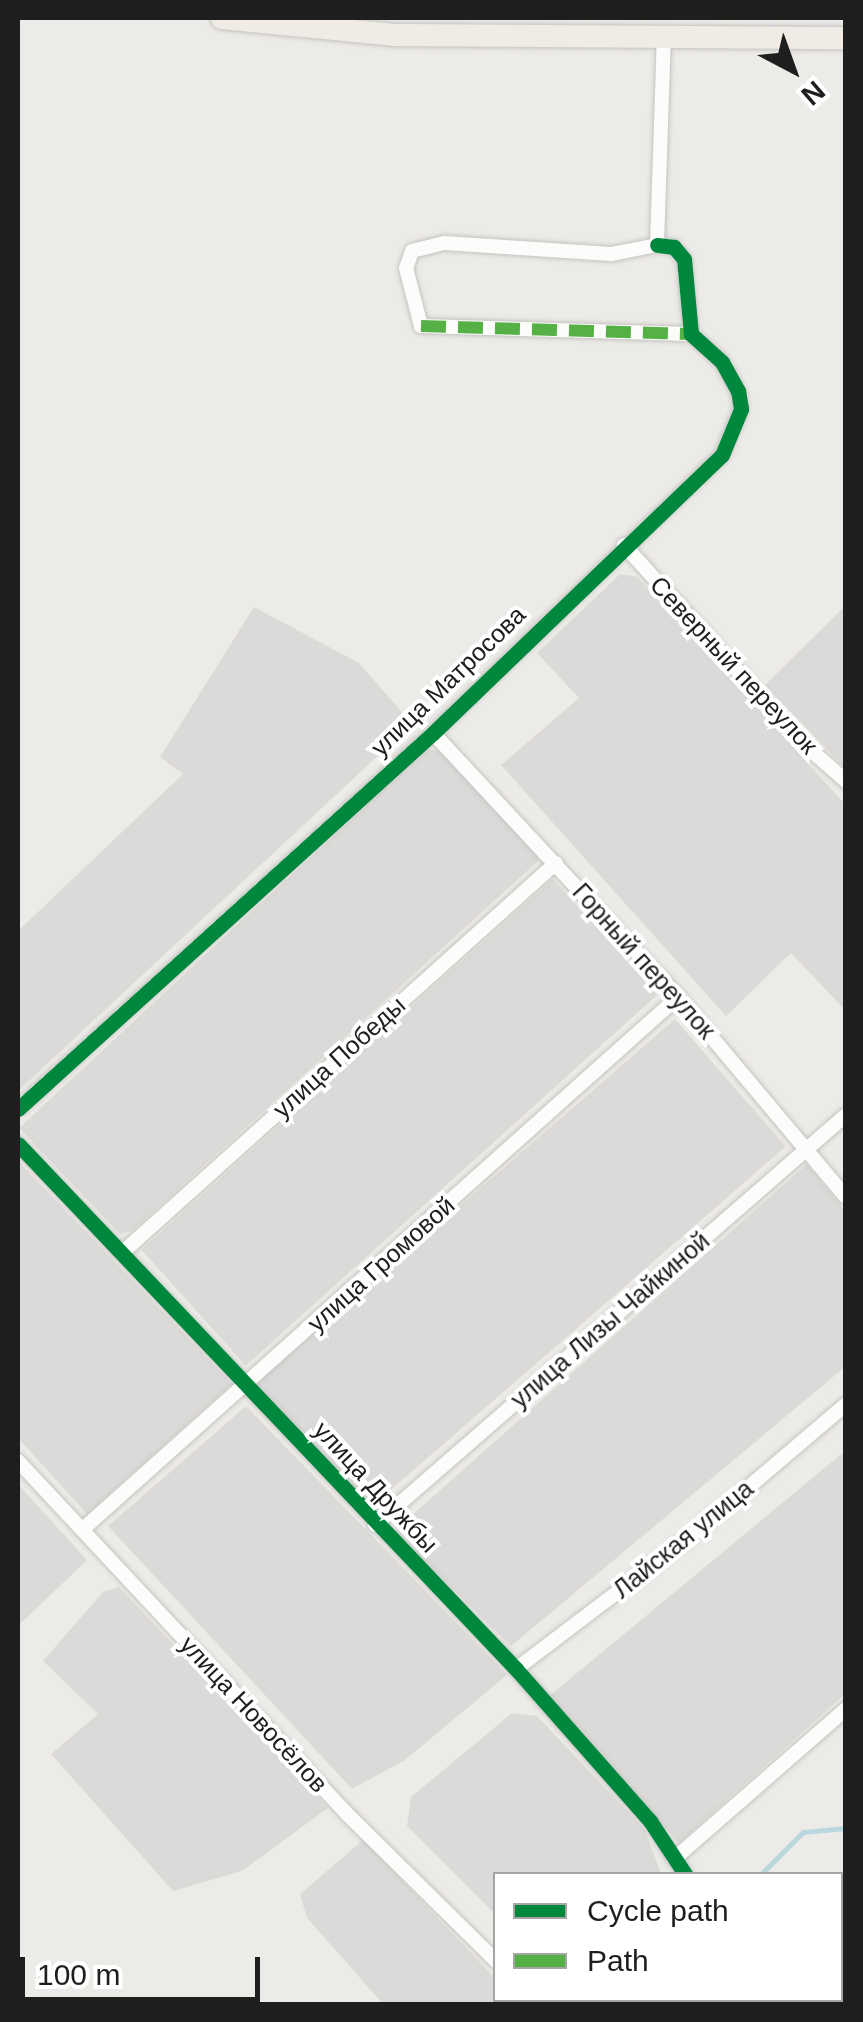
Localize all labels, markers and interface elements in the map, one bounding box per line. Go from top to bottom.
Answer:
north arrow [743,20,843,120]
text: N [795,75,831,111]
street label: Северный переулок [644,570,824,760]
street label: улица Матросова [365,600,531,762]
street label: Горный переулок [566,877,722,1045]
street label: улица Победы [267,990,411,1124]
street label: улица Громовой [301,1190,461,1338]
street label: улица Лизы Чайкиной [504,1226,716,1414]
street label: улица Дружбы [308,1415,444,1559]
street label: Лайская улица [607,1473,759,1605]
street label: улица Новосёлов [174,1630,334,1798]
legend [493,1872,843,2002]
text: Cycle path [587,1894,729,1927]
scale bar [25,1937,265,1999]
text: Path [587,1944,649,1977]
text: 100 m [37,1958,120,1991]

